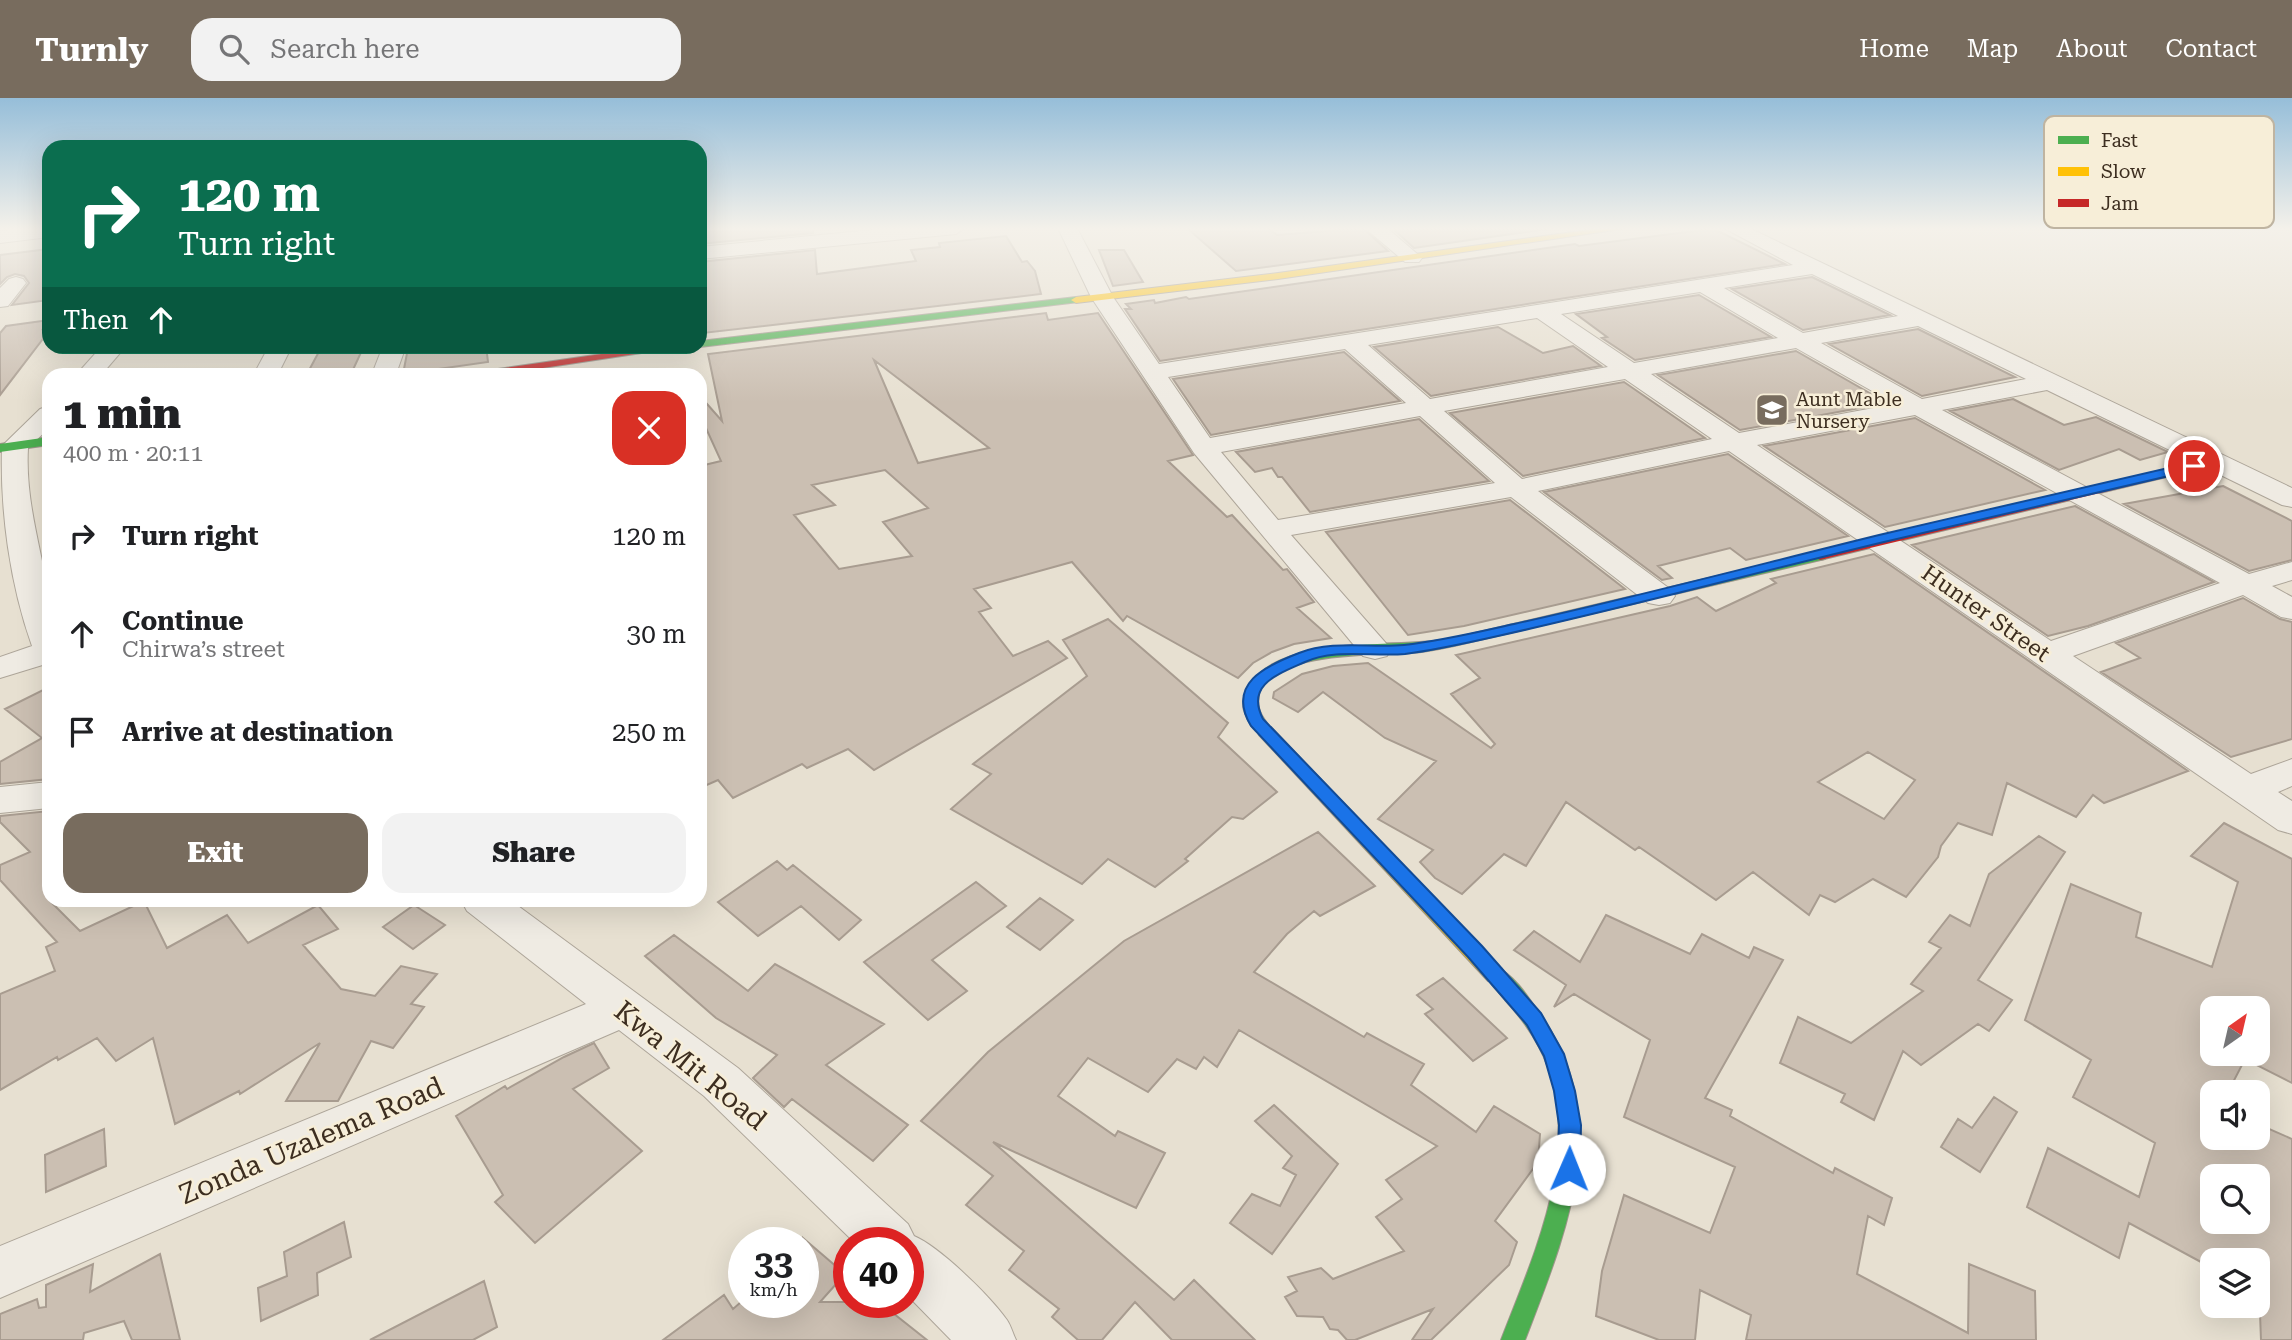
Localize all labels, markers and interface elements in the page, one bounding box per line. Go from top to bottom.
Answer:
search box [191,18,681,81]
text: Turnly [35,30,149,69]
icon: search [215,30,253,68]
text: Search here [271,34,419,64]
text: Home [1859,35,1929,63]
text: Map [1967,35,2018,63]
text: About [2056,35,2127,63]
text: Contact [2165,35,2257,63]
legend [2044,116,2274,228]
text: Fast [2101,129,2138,152]
text: Slow [2101,160,2146,183]
text: 120 m [178,166,320,223]
icon: right [63,168,154,259]
text: Jam [2101,192,2139,215]
text: Turn right [178,225,335,263]
icon: ahead [142,301,180,339]
text: Then [63,305,128,335]
place label: Aunt Mable Nursery [1796,388,1902,433]
text: 1 min [63,389,181,438]
button: close [612,391,686,465]
school or university icon: Aunt Mable Nursery [1753,391,1791,429]
pin [2164,436,2224,496]
text: 400 m · 20:11 [63,440,203,467]
icon: arrive [2175,447,2213,485]
icon: right [63,517,101,555]
text: Turn right [122,521,258,551]
text: 120 m [612,521,686,551]
street label: Hunter Street [1916,559,2055,668]
text: Continue [122,606,244,636]
icon: ahead [63,615,101,653]
text: 30 m [627,619,686,649]
text: Chirwa’s street [122,636,285,663]
icon: arrive [63,713,101,751]
text: Arrive at destination [122,717,393,747]
text: 250 m [612,717,686,747]
button: Exit [63,813,368,893]
button: Share [382,813,686,893]
street label: Kwa Mit Road [608,994,773,1137]
north arrow [2200,996,2270,1066]
map controls [2200,996,2270,1318]
street label: Zonda Uzalema Road [174,1070,448,1211]
button: sound [2200,1080,2270,1150]
position arrow [1532,1132,1606,1206]
button: search [2200,1164,2270,1234]
speed limit sign: 40 [833,1227,924,1318]
text: 33 [754,1243,793,1284]
button: layers [2200,1248,2270,1318]
text: km/h [749,1279,798,1300]

